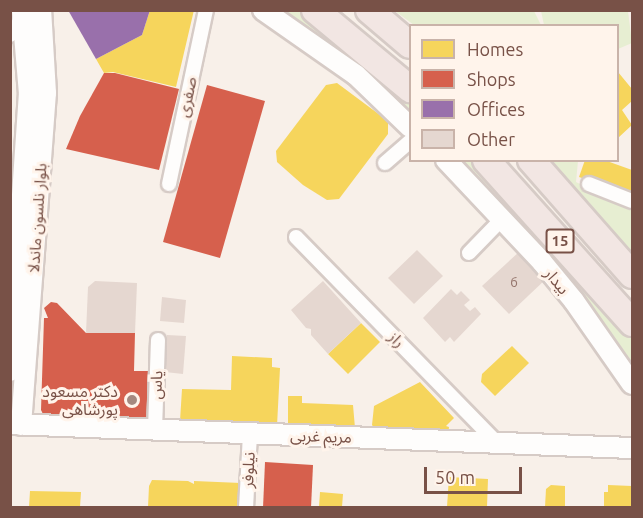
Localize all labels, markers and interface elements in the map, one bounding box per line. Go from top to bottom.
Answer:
legend [409,24,619,162]
text: Homes [467,39,523,59]
text: Shops [467,69,516,89]
street label: صفری [173,75,201,119]
text: Offices [467,99,525,119]
text: Other [467,129,515,149]
street label: بلوار نلسون ماندلا [24,162,50,274]
road number: 15 [545,229,575,253]
street label: بیدار [540,264,574,298]
house number: 6 [510,274,518,290]
street label: راز [385,327,409,351]
street label: یاس [146,370,166,400]
place label: دکتر مسعود پورشاهی [42,381,118,419]
marker: دکتر مسعود پورشاهی [123,391,141,409]
street label: مریم غربی [290,425,352,447]
street label: نیلوفر [237,451,259,489]
scale bar [427,455,524,493]
text: 50 m [435,467,475,487]

